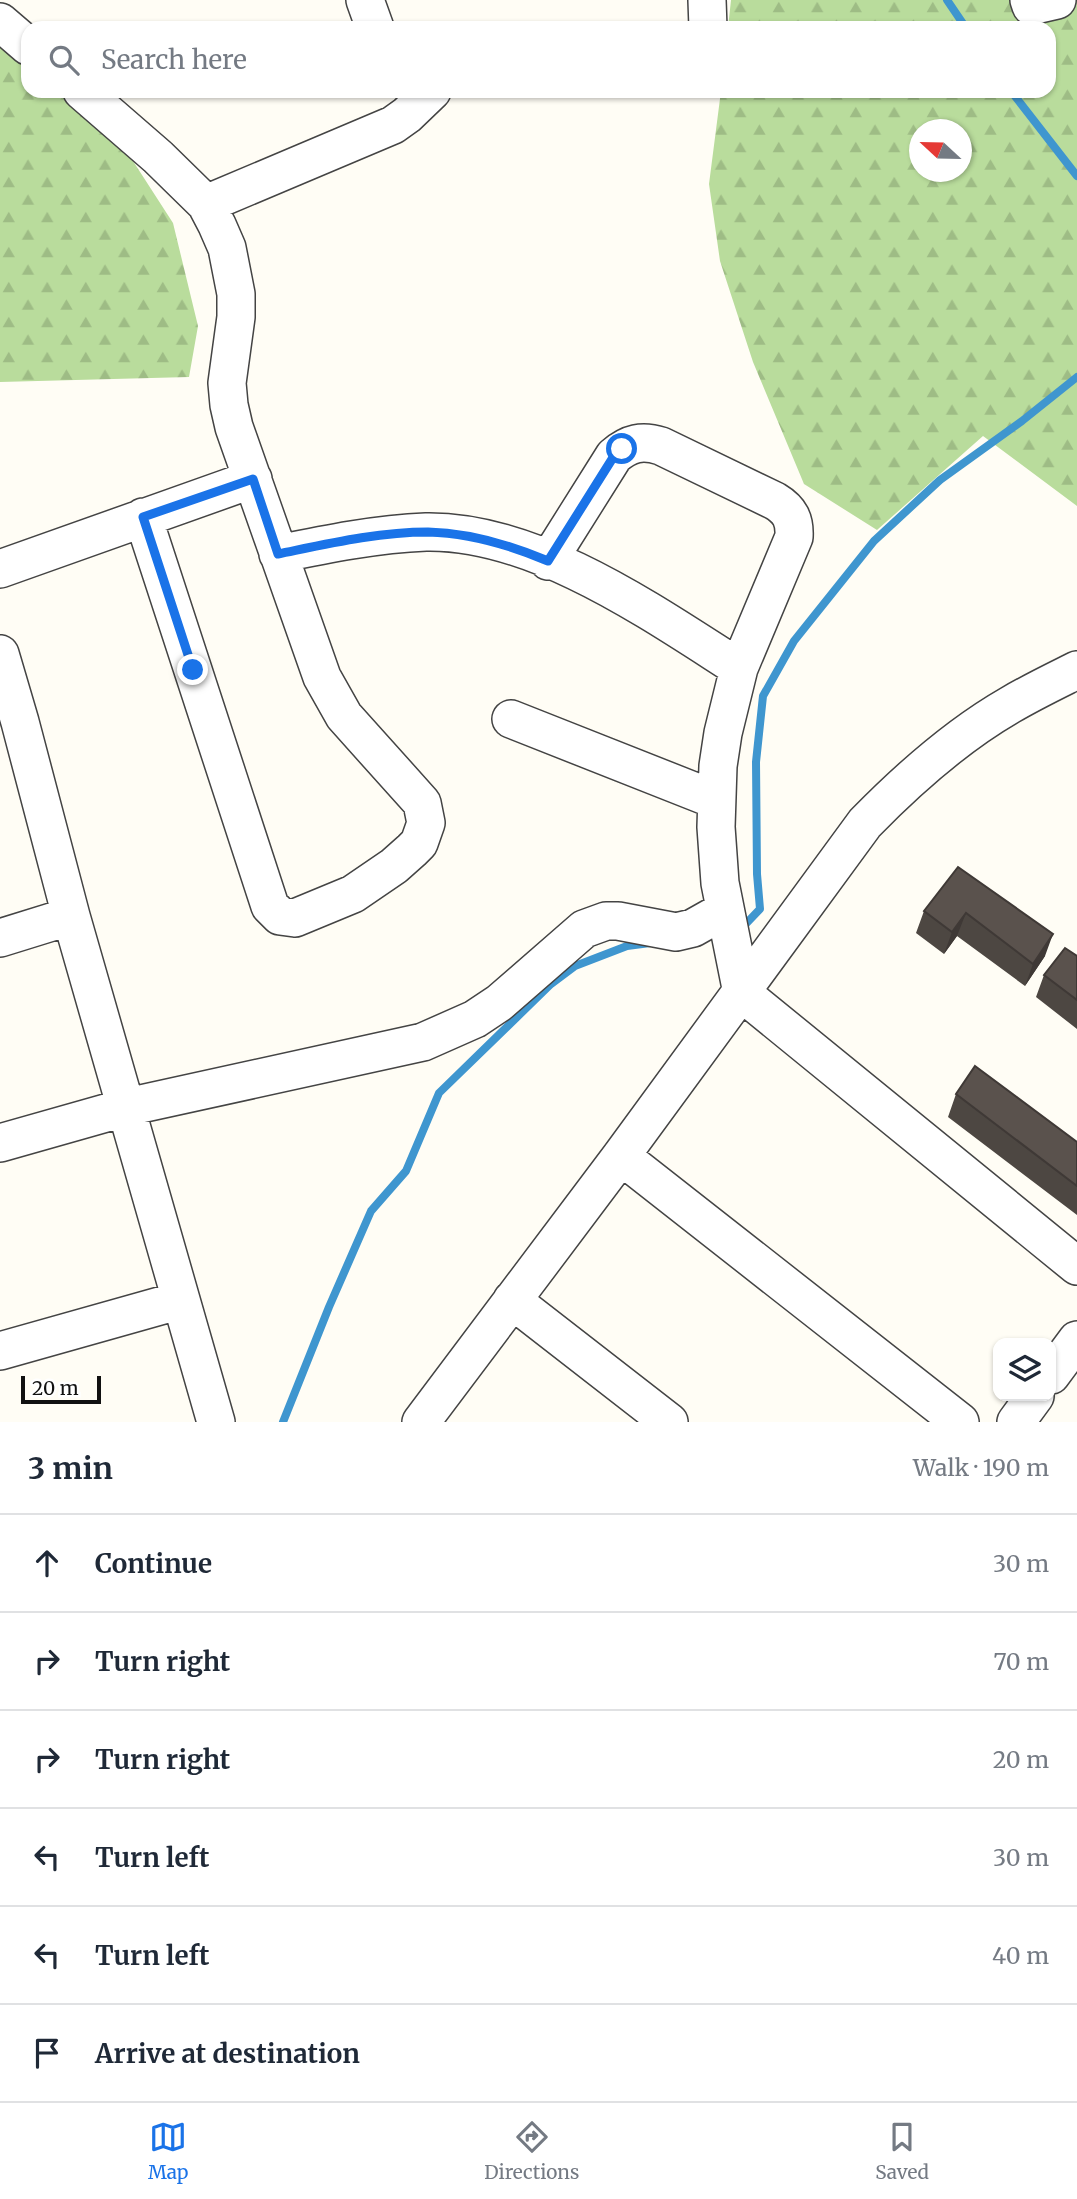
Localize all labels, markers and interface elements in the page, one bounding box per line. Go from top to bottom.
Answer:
search box [21,21,1056,98]
icon: search [45,41,83,79]
text: Search here [101,43,247,76]
north arrow [909,119,972,182]
route start [606,433,637,464]
route end [177,654,208,685]
map controls [993,1338,1056,1401]
button: layers [993,1338,1056,1401]
scale bar [21,1373,102,1405]
text: 20 m [32,1376,79,1400]
text: 3 min [28,1449,113,1487]
text: Walk · 190 m [913,1453,1049,1482]
icon: ahead [28,1544,66,1582]
text: Continue [95,1547,212,1580]
text: 30 m [993,1549,1049,1578]
icon: right [28,1642,66,1680]
text: Turn right [95,1645,230,1678]
text: 70 m [993,1647,1049,1676]
icon: right [28,1740,66,1778]
text: Turn right [95,1743,230,1776]
text: 20 m [993,1745,1049,1774]
icon: left [28,1838,66,1876]
text: Turn left [95,1841,209,1874]
text: 30 m [993,1843,1049,1872]
icon: left [28,1936,66,1974]
text: Turn left [95,1939,209,1972]
text: 40 m [992,1941,1049,1970]
icon: arrive [28,2034,66,2072]
text: Arrive at destination [95,2037,360,2070]
tab: Map [148,2118,188,2184]
tab: Directions [484,2118,579,2184]
tab: Saved [875,2118,929,2184]

